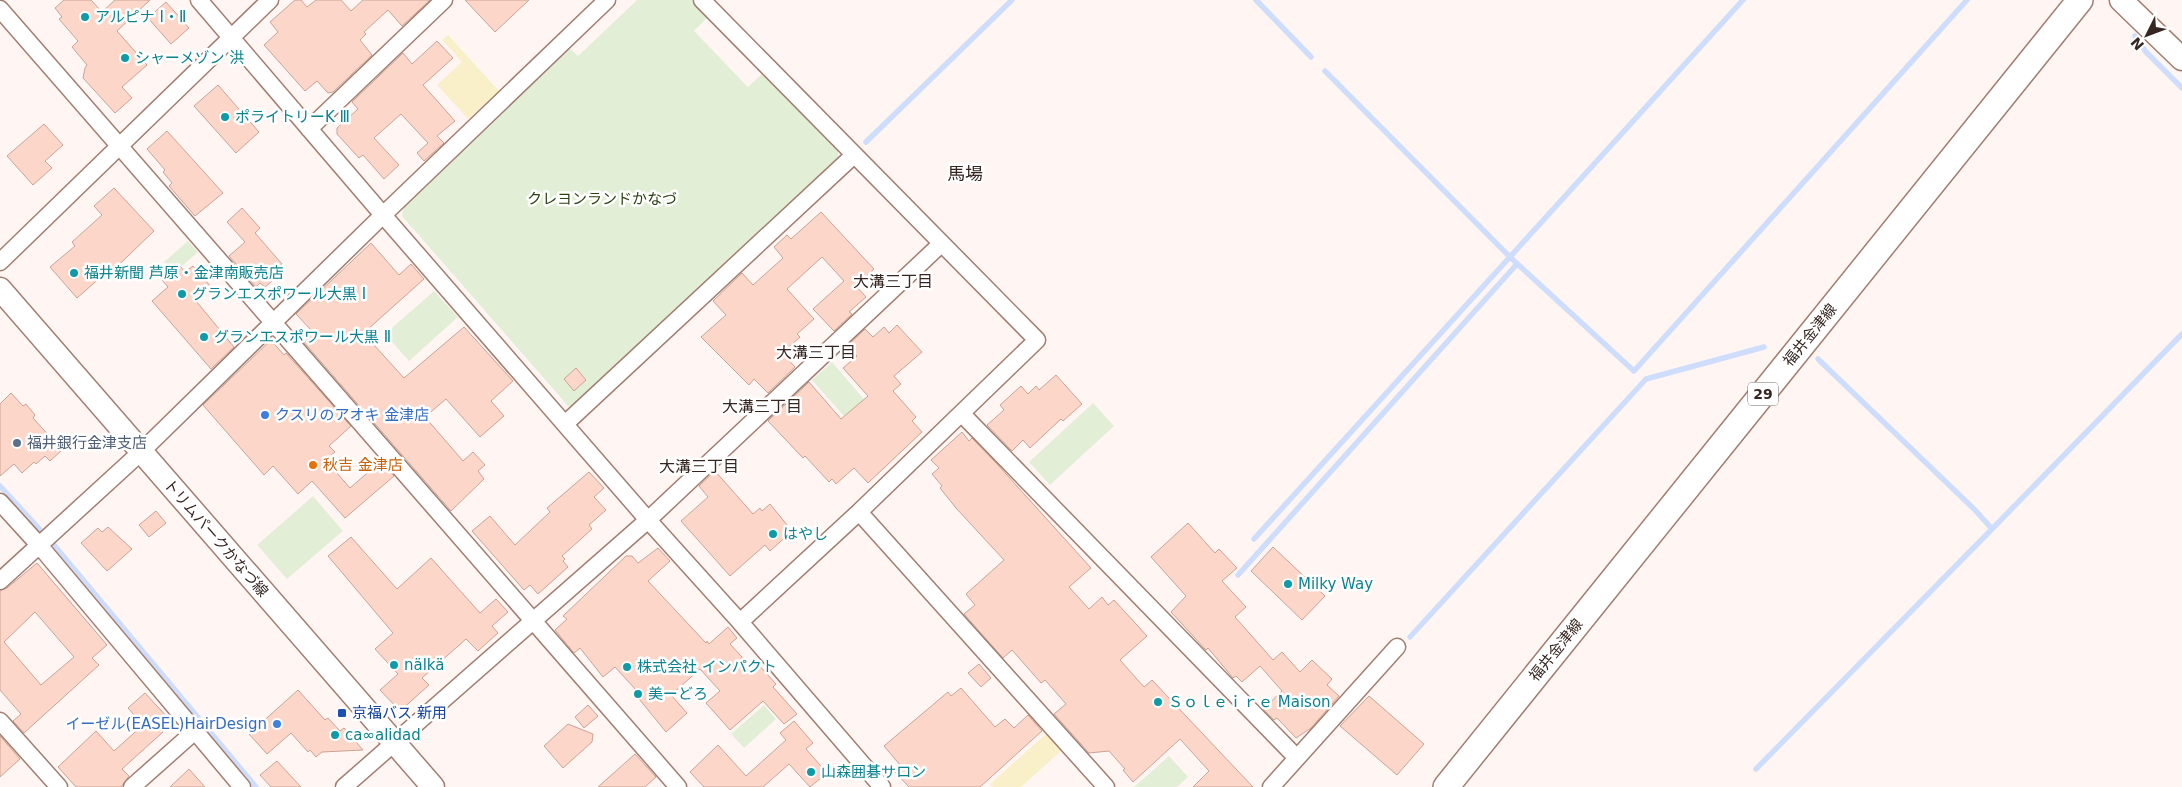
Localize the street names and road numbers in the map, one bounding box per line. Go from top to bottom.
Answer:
street label: 福井金津線 [1779,300,1841,370]
road number: 29 [1748,382,1778,406]
street label: トリムパークかなづ線 [160,475,272,601]
street label: 福井金津線 [1525,615,1587,685]

